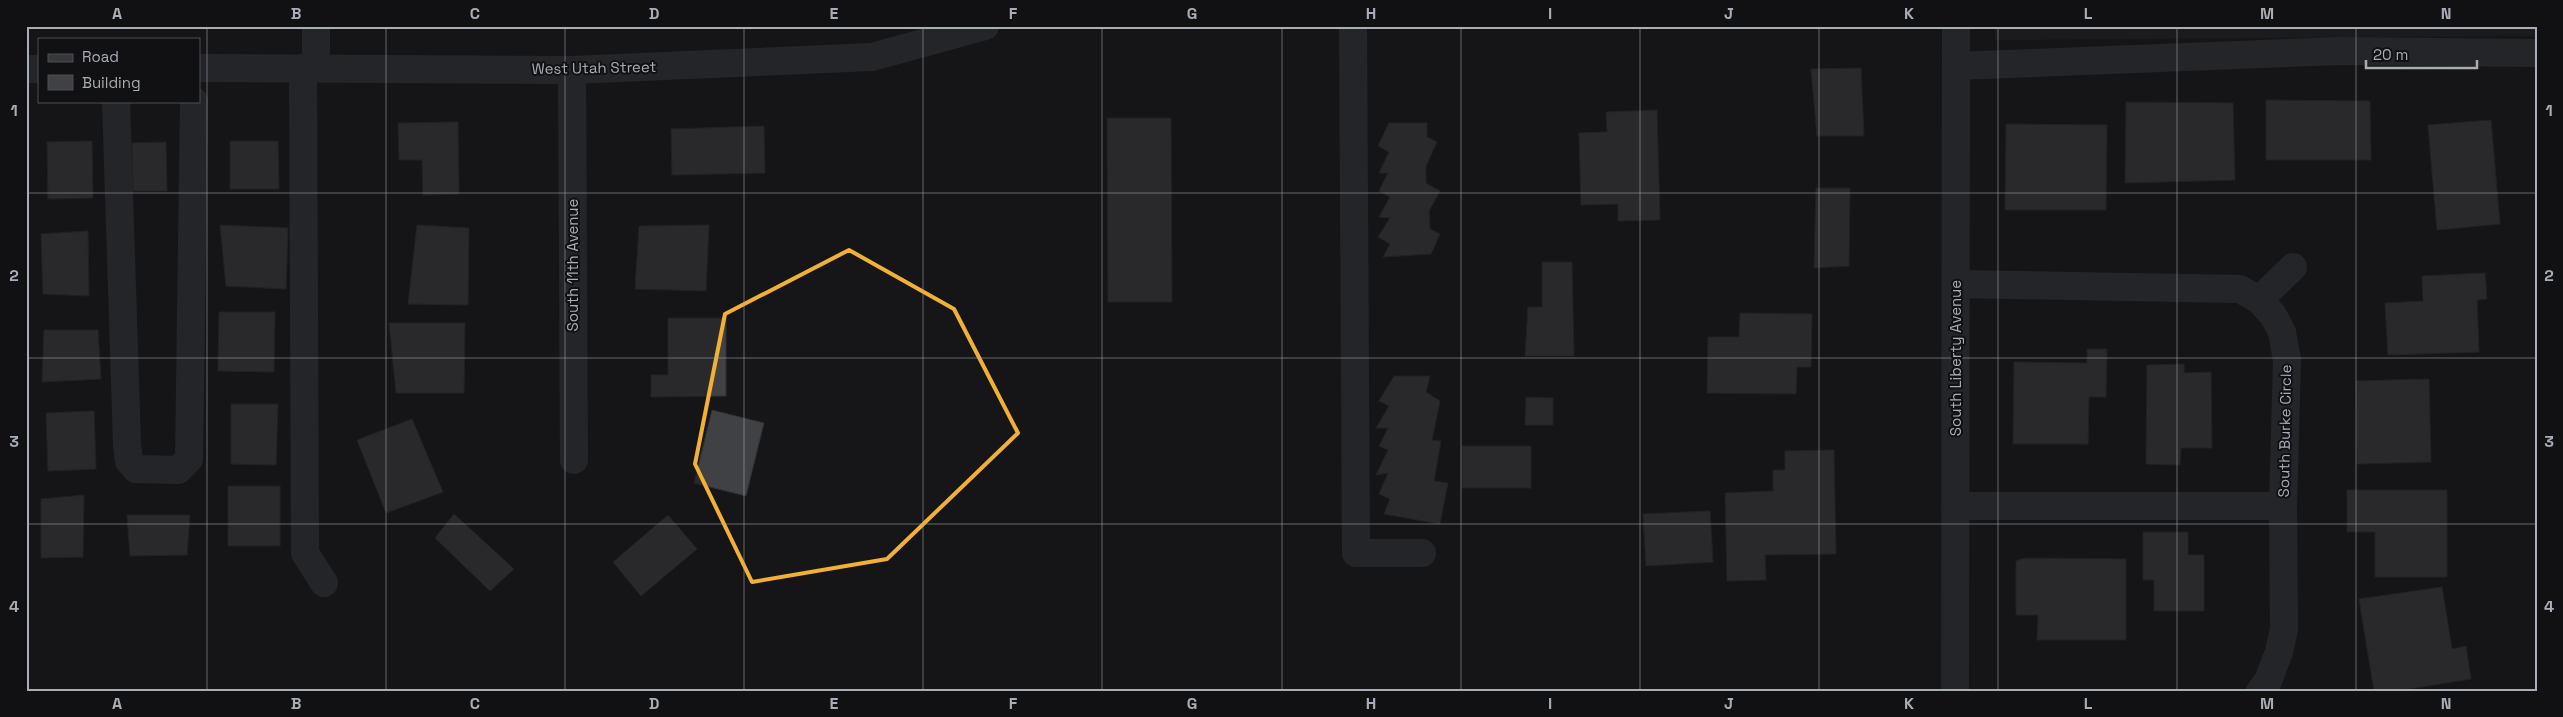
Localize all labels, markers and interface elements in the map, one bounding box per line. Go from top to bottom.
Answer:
text: A [112,3,122,24]
text: B [291,3,301,24]
text: C [470,3,480,24]
text: D [649,3,659,24]
text: E [830,3,839,24]
text: F [1009,3,1018,24]
text: G [1187,3,1197,24]
text: H [1366,3,1376,24]
text: I [1548,3,1552,24]
text: J [1724,3,1734,24]
text: K [1904,3,1914,24]
text: L [2084,3,2093,24]
text: M [2260,3,2274,24]
text: N [2441,3,2451,24]
legend [38,38,200,102]
scale bar [2366,38,2477,70]
text: 20 m [2373,45,2408,64]
text: Road [82,47,119,66]
street label: West Utah Street [532,57,657,78]
text: Building [82,73,141,92]
text: 1 [10,100,18,121]
text: 1 [2545,100,2553,121]
street label: South 11th Avenue [563,198,582,331]
text: 2 [9,265,19,286]
text: 2 [2544,265,2554,286]
street label: South Liberty Avenue [1946,280,1965,436]
street label: South Burke Circle [2274,364,2295,498]
text: 3 [9,431,19,452]
text: 3 [2544,431,2554,452]
text: 4 [9,596,19,617]
text: 4 [2544,596,2554,617]
text: A [112,693,122,714]
text: B [291,693,301,714]
text: C [470,693,480,714]
text: D [649,693,659,714]
text: E [830,693,839,714]
text: F [1009,693,1018,714]
text: G [1187,693,1197,714]
text: H [1366,693,1376,714]
text: I [1548,693,1552,714]
text: J [1724,693,1734,714]
text: K [1904,693,1914,714]
text: L [2084,693,2093,714]
text: M [2260,693,2274,714]
text: N [2441,693,2451,714]

